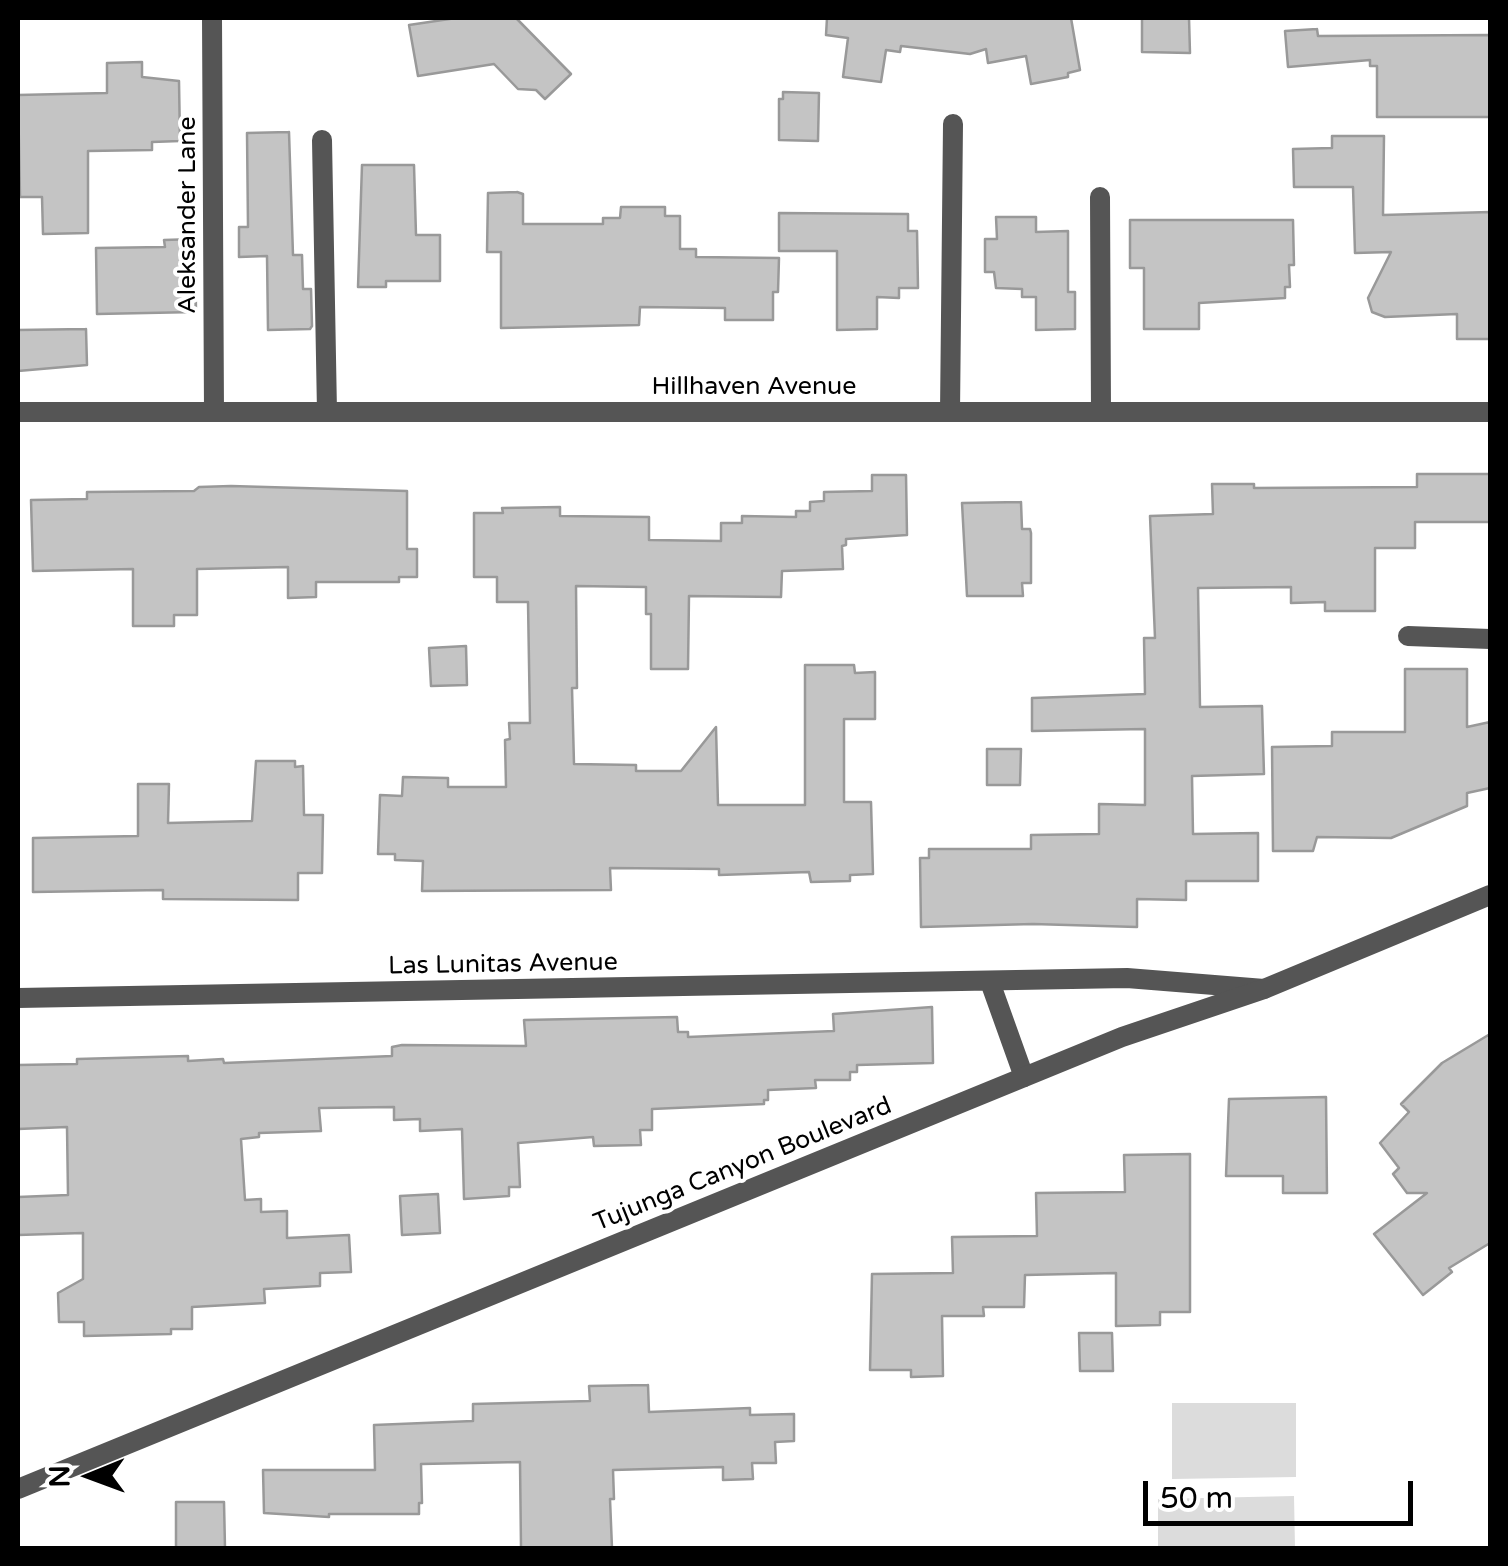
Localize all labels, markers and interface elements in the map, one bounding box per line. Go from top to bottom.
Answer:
street label: Aleksander Lane [173,116,203,314]
street label: Hillhaven Avenue [652,372,856,402]
street label: Las Lunitas Avenue [388,948,618,982]
street label: Tujunga Canyon Boulevard [590,1091,896,1239]
north arrow [40,1426,140,1526]
scale bar [1148,1461,1418,1523]
text: N [43,1465,77,1488]
text: 50 m [1160,1480,1233,1517]

